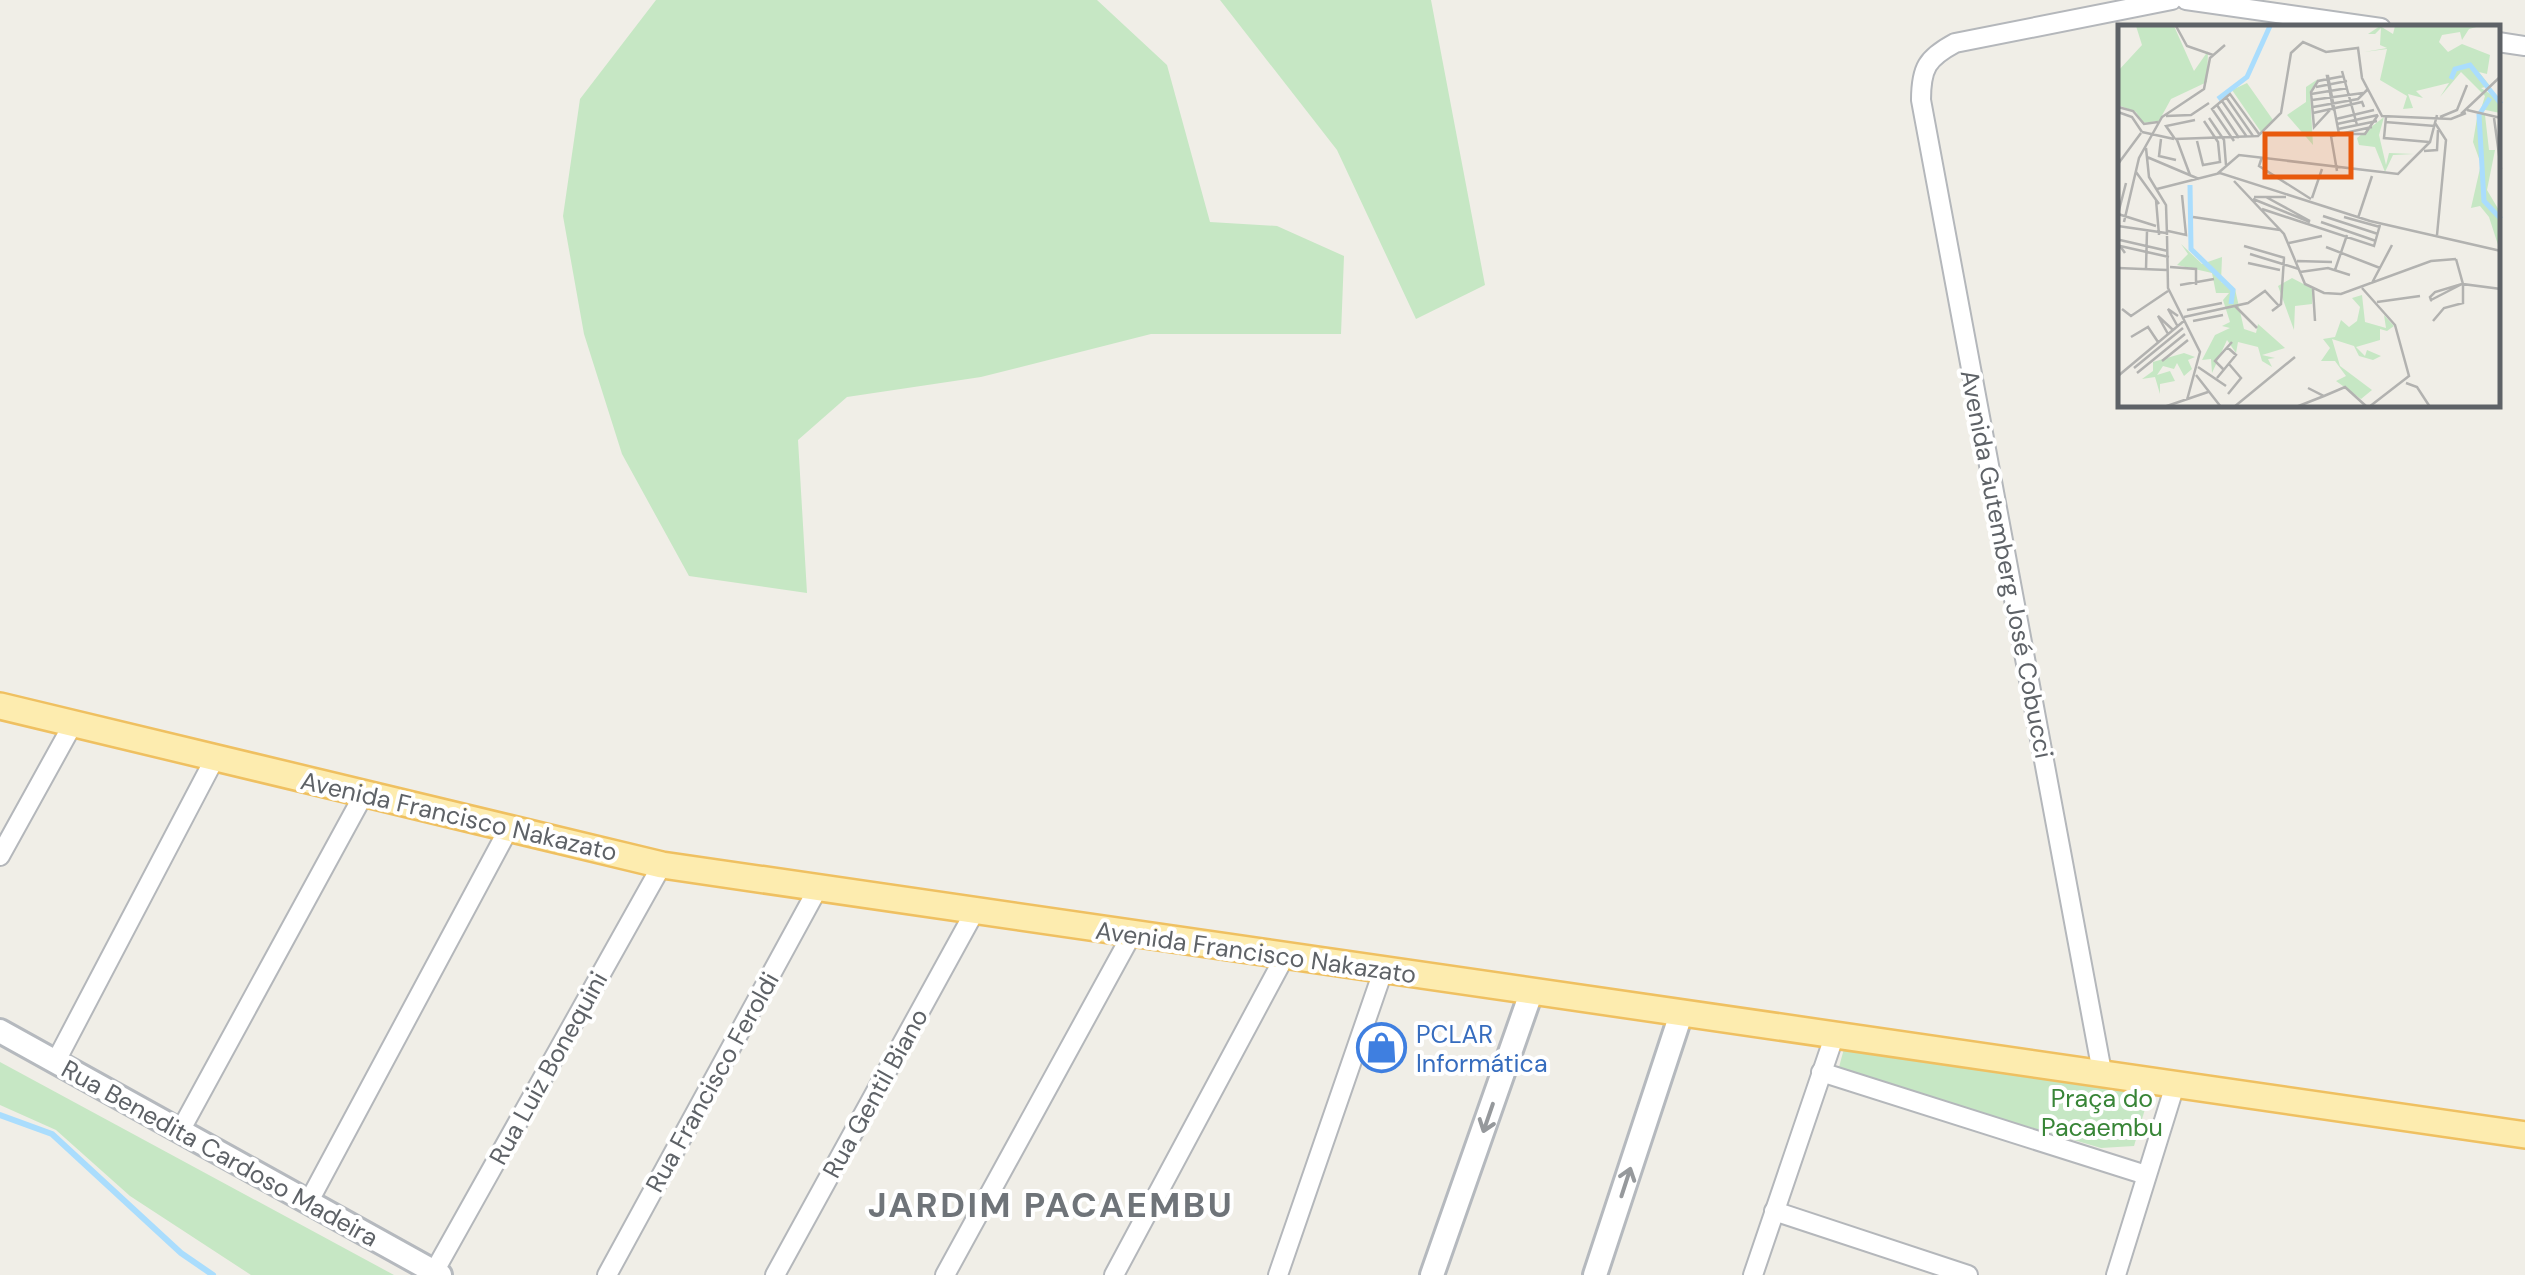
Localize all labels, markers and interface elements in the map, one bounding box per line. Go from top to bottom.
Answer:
inset map [2118,25,2500,408]
street label: Avenida Gutemberg José Cobucci [1953,367,2060,761]
street label: Avenida Francisco Nakazato [298,764,620,869]
street label: Avenida Francisco Nakazato [1093,914,1418,991]
street label: Rua Luiz Bonequini [482,966,615,1171]
street label: Rua Francisco Feroldi [638,966,787,1198]
street label: Rua Gentil Biano [815,1003,936,1184]
place label: PCLAR Informática [1416,1018,1548,1080]
shop icon: PCLAR Informática [1355,1022,1407,1074]
street label: Rua Benedita Cardoso Madeira [56,1052,384,1254]
park label: Praça do Pacaembu [2041,1082,2163,1144]
one-way arrow [1477,1101,1495,1133]
one-way arrow [1618,1167,1636,1199]
district label: JARDIM PACAEMBU [868,1182,1234,1228]

